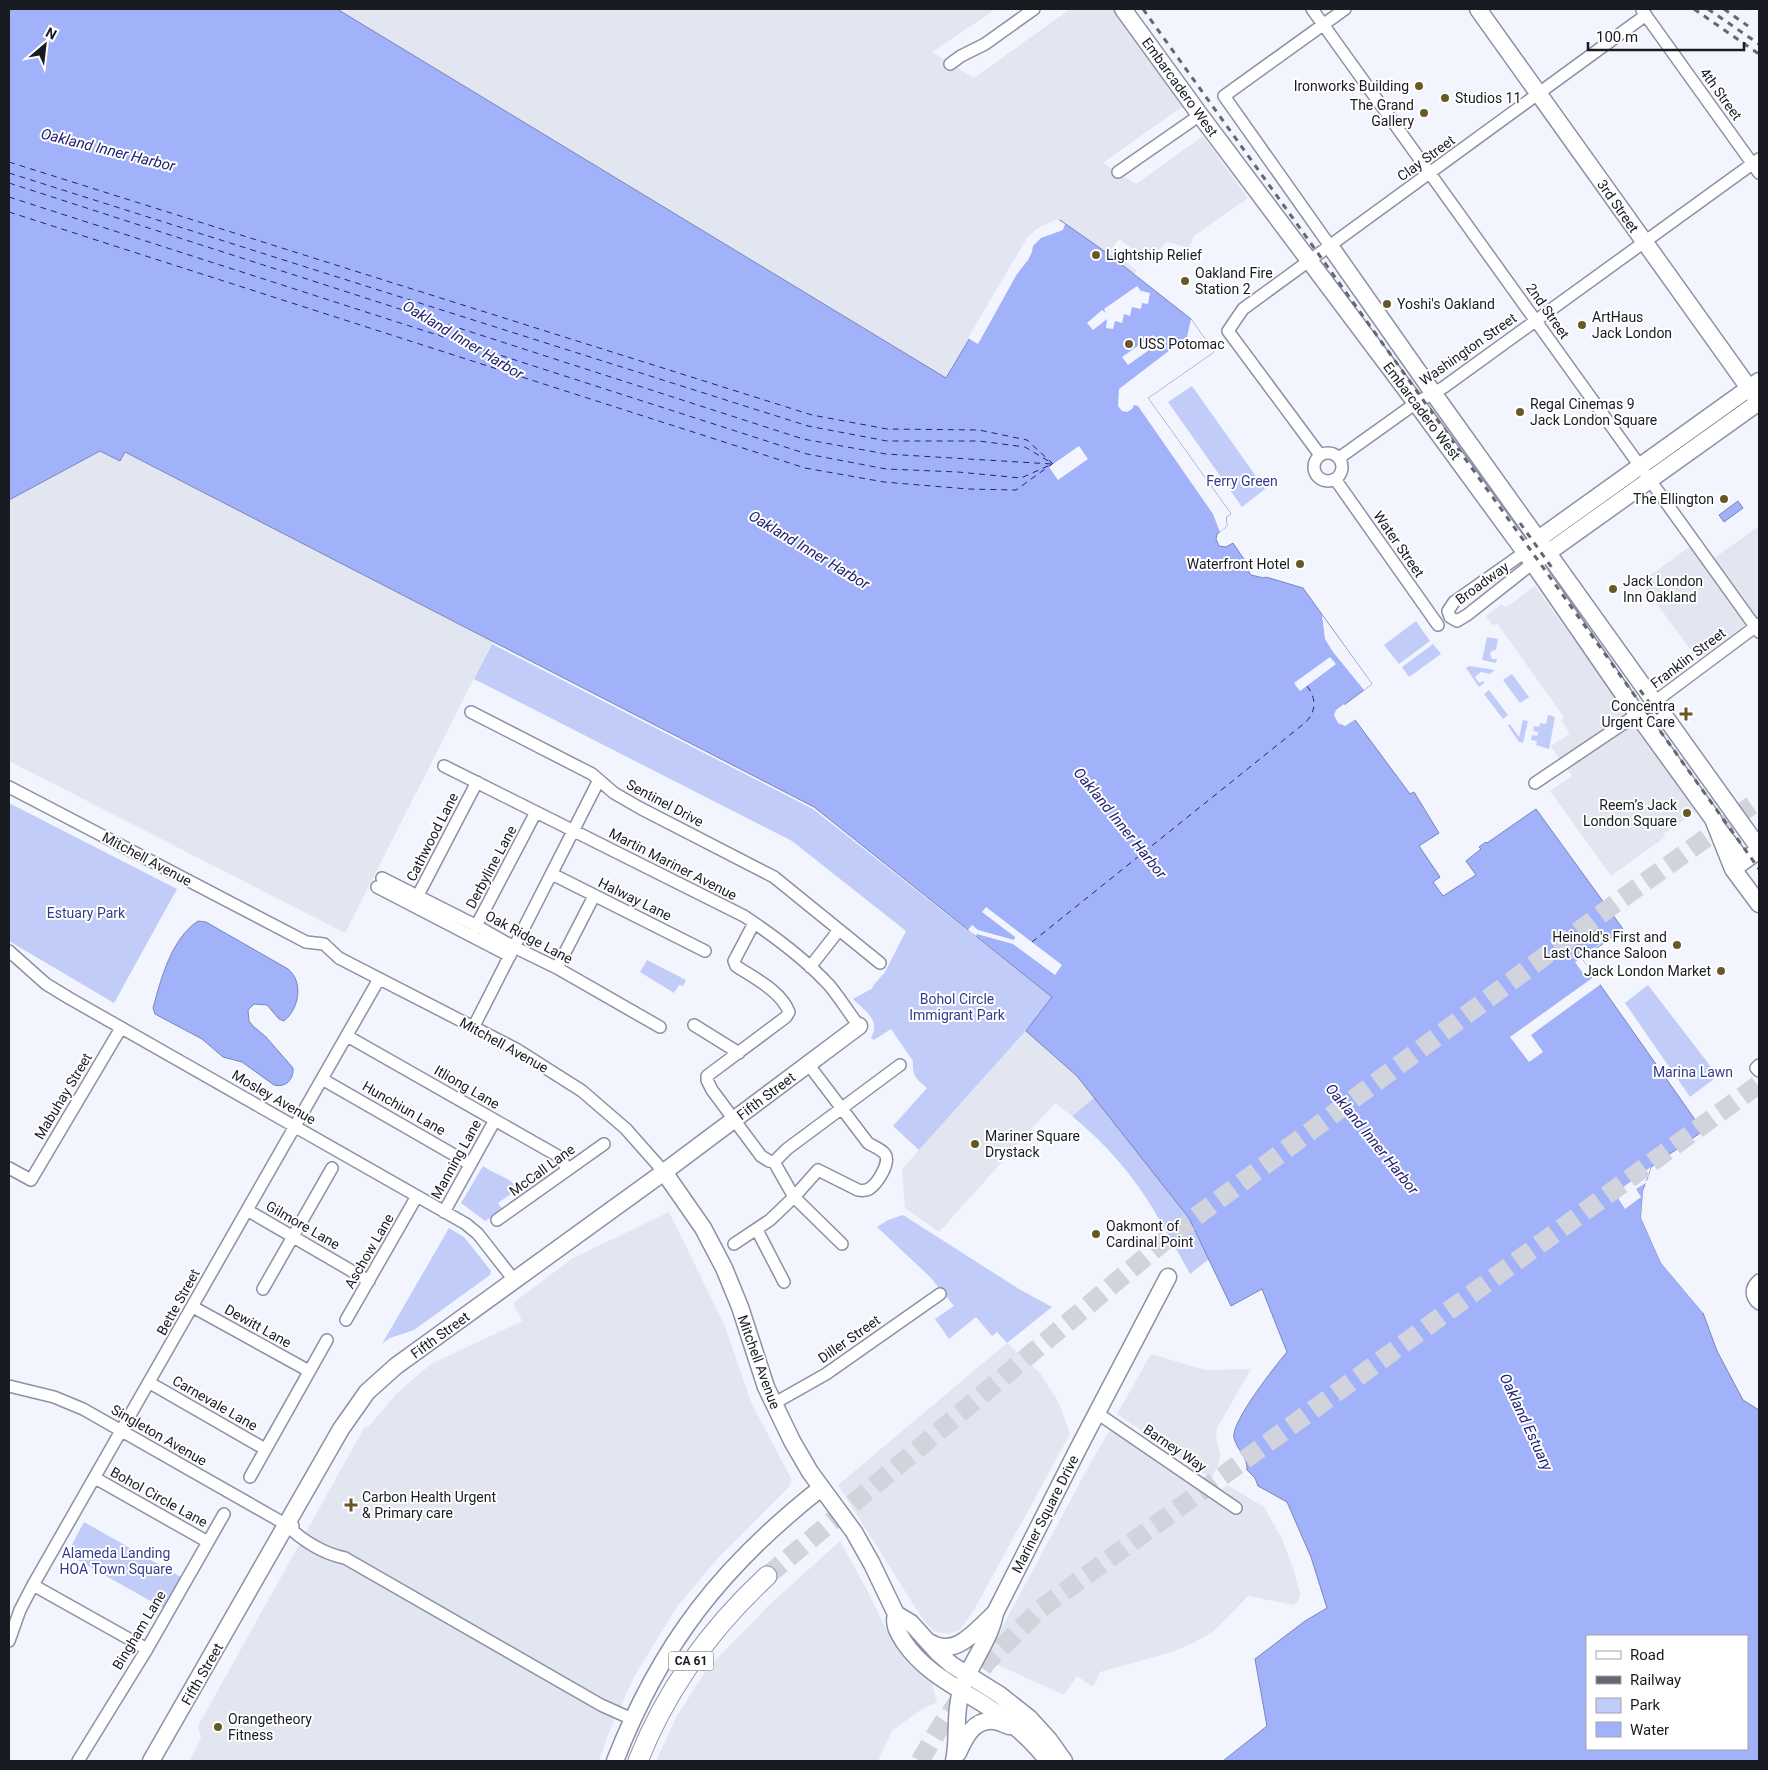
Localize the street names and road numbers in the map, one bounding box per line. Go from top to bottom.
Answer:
street label: Embarcadero West [1139,35,1221,140]
street label: 4th Street [1697,65,1746,124]
street label: Clay Street [1394,132,1458,184]
street label: 3rd Street [1594,177,1642,236]
street label: 2nd Street [1523,280,1573,342]
street label: Washington Street [1417,309,1520,388]
street label: Embarcadero West [1380,359,1464,463]
street label: Water Street [1370,508,1428,580]
street label: Broadway [1452,558,1512,608]
street label: Franklin Street [1647,624,1729,691]
street label: Sentinel Drive [624,776,706,830]
street label: Cathwood Lane [403,790,461,884]
street label: Derbyline Lane [462,823,520,911]
street label: Martin Mariner Avenue [606,825,740,903]
street label: Mitchell Avenue [100,829,194,889]
street label: Halway Lane [596,874,674,924]
street label: Oak Ridge Lane [483,907,575,967]
street label: Mitchell Avenue [457,1014,551,1076]
street label: Mabuhay Street [31,1050,95,1142]
street label: Itliong Lane [432,1062,502,1112]
street label: Mosley Avenue [229,1067,319,1127]
street label: Fifth Street [734,1069,799,1123]
street label: Hunchiun Lane [360,1078,448,1138]
street label: Manning Lane [428,1117,484,1201]
street label: McCall Lane [506,1141,578,1199]
street label: Gilmore Lane [263,1197,343,1253]
street label: Aschow Lane [341,1211,397,1291]
street label: Bette Street [153,1266,203,1338]
street label: Dewitt Lane [222,1301,294,1351]
street label: Fifth Street [408,1308,473,1362]
street label: Diller Street [815,1312,883,1366]
street label: Mitchell Avenue [735,1313,783,1411]
street label: Carnevale Lane [170,1372,260,1434]
street label: Singleton Avenue [108,1401,210,1469]
street label: Barney Way [1140,1421,1210,1475]
street label: Mariner Square Drive [1008,1452,1082,1576]
street label: Bohol Circle Lane [108,1464,210,1530]
street label: Bingham Lane [109,1588,169,1672]
street label: Fifth Street [178,1640,226,1708]
road number: CA 61 [668,1652,714,1670]

